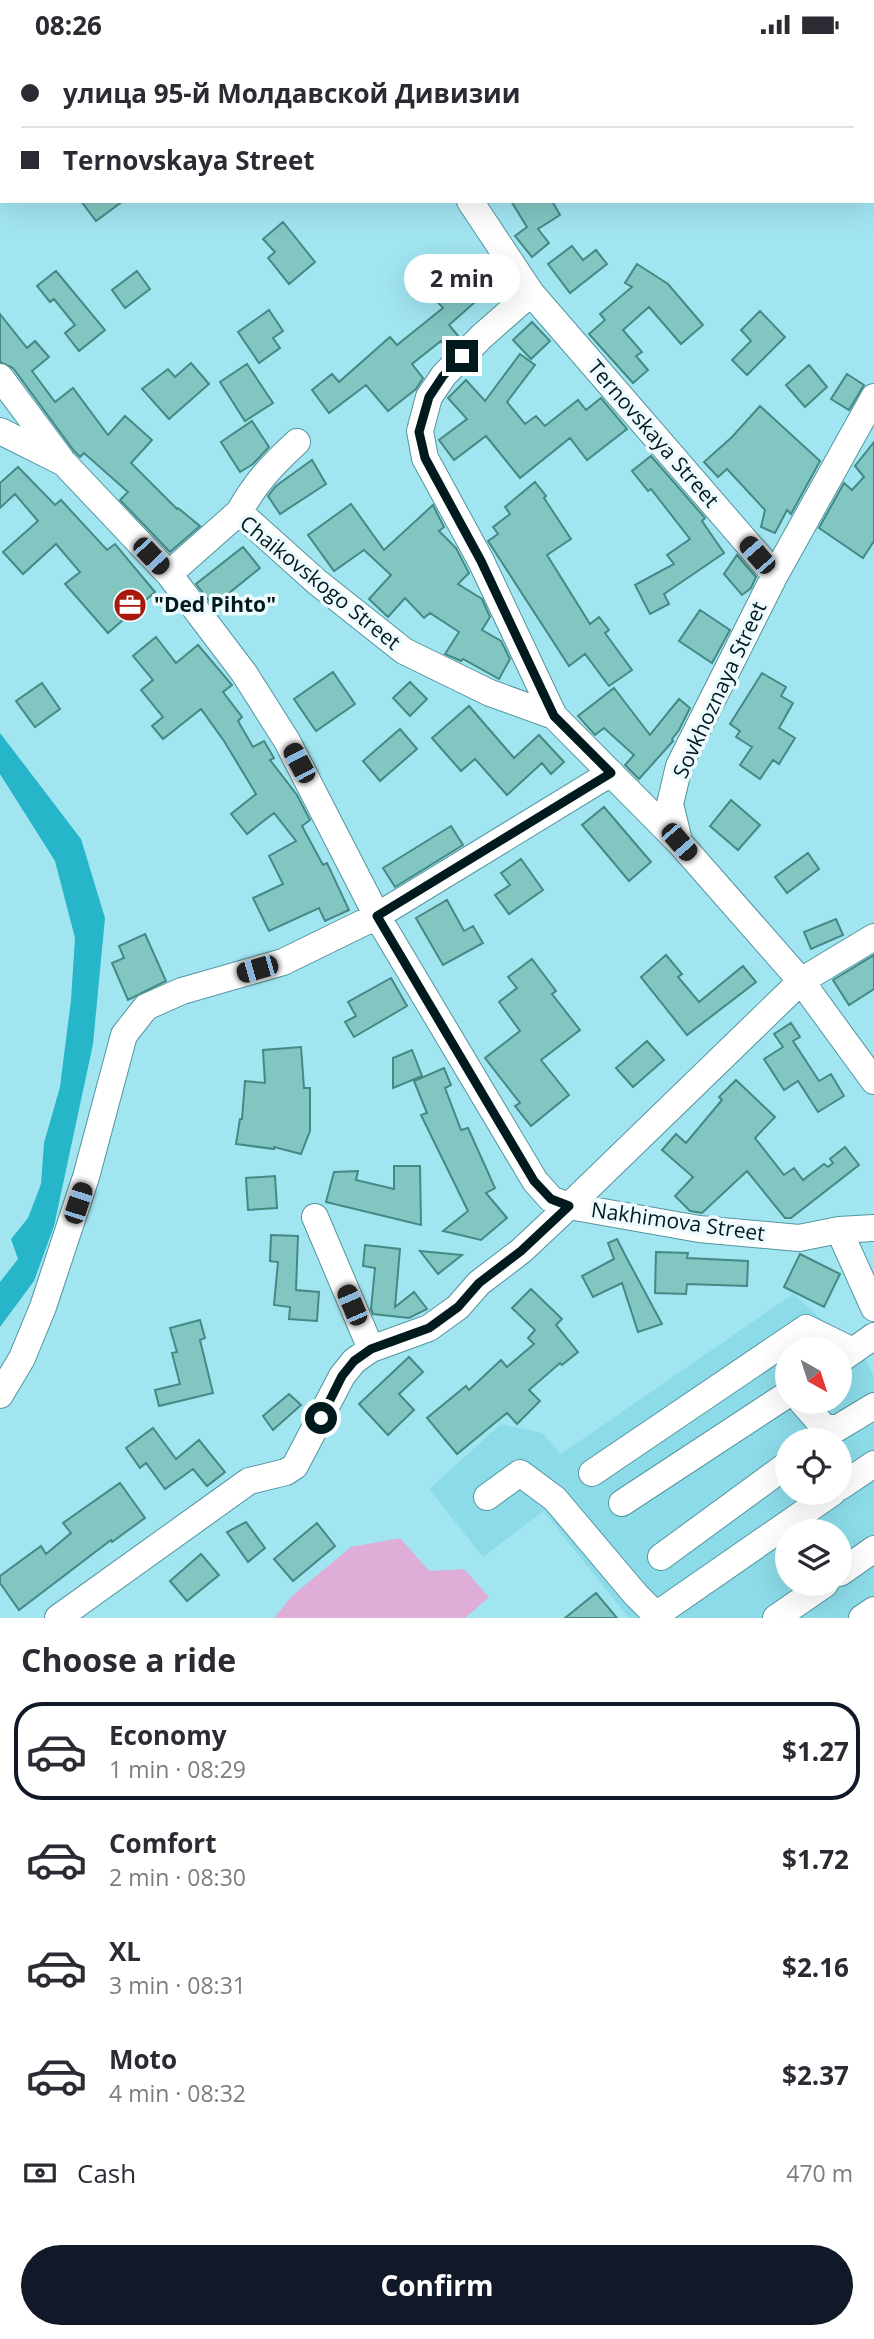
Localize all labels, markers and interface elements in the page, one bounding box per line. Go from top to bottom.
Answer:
text: 08:26 [35,7,102,43]
text: улица 95-й Молдавской Дивизии [63,75,521,111]
text: Ternovskaya Street [63,142,315,178]
callout: 2 min [404,254,520,303]
text: 2 min [430,262,494,294]
route end [446,340,478,372]
street label: Ternovskaya Street [582,354,726,513]
street label: Chaikovskogo Street [234,509,407,656]
car [736,532,779,578]
car [129,533,174,579]
office icon: "Ded Pihto" [111,586,149,624]
place label: "Ded Pihto" [154,590,276,618]
street label: Sovkhoznaya Street [666,597,772,782]
car [280,740,319,786]
car [658,819,701,865]
car [234,953,281,985]
car [62,1180,95,1226]
street label: Nakhimova Street [590,1195,767,1247]
car [335,1282,370,1328]
north arrow [775,1337,852,1414]
map controls [775,1337,852,1596]
route start [305,1402,337,1434]
button: locate [775,1428,852,1505]
button: layers [775,1519,852,1596]
text: Choose a ride [21,1638,236,1681]
text: Economy [109,1717,227,1753]
icon: car [25,1720,88,1783]
text: $1.27 [782,1733,849,1769]
text: 1 min · 08:29 [109,1753,246,1785]
text: Comfort [109,1825,216,1861]
icon: car [25,1828,88,1891]
text: $1.72 [782,1841,849,1877]
text: 2 min · 08:30 [109,1861,246,1893]
text: XL [109,1933,141,1969]
icon: car [25,1936,88,1999]
text: $2.16 [782,1949,849,1985]
text: 3 min · 08:31 [109,1969,246,2001]
text: Moto [109,2041,177,2077]
icon: car [25,2044,88,2107]
text: $2.37 [782,2057,849,2093]
text: 4 min · 08:32 [109,2077,246,2109]
icon: cash [21,2154,59,2192]
text: Cash [77,2155,136,2191]
text: 470 m [786,2157,853,2189]
button: Confirm [21,2245,853,2325]

